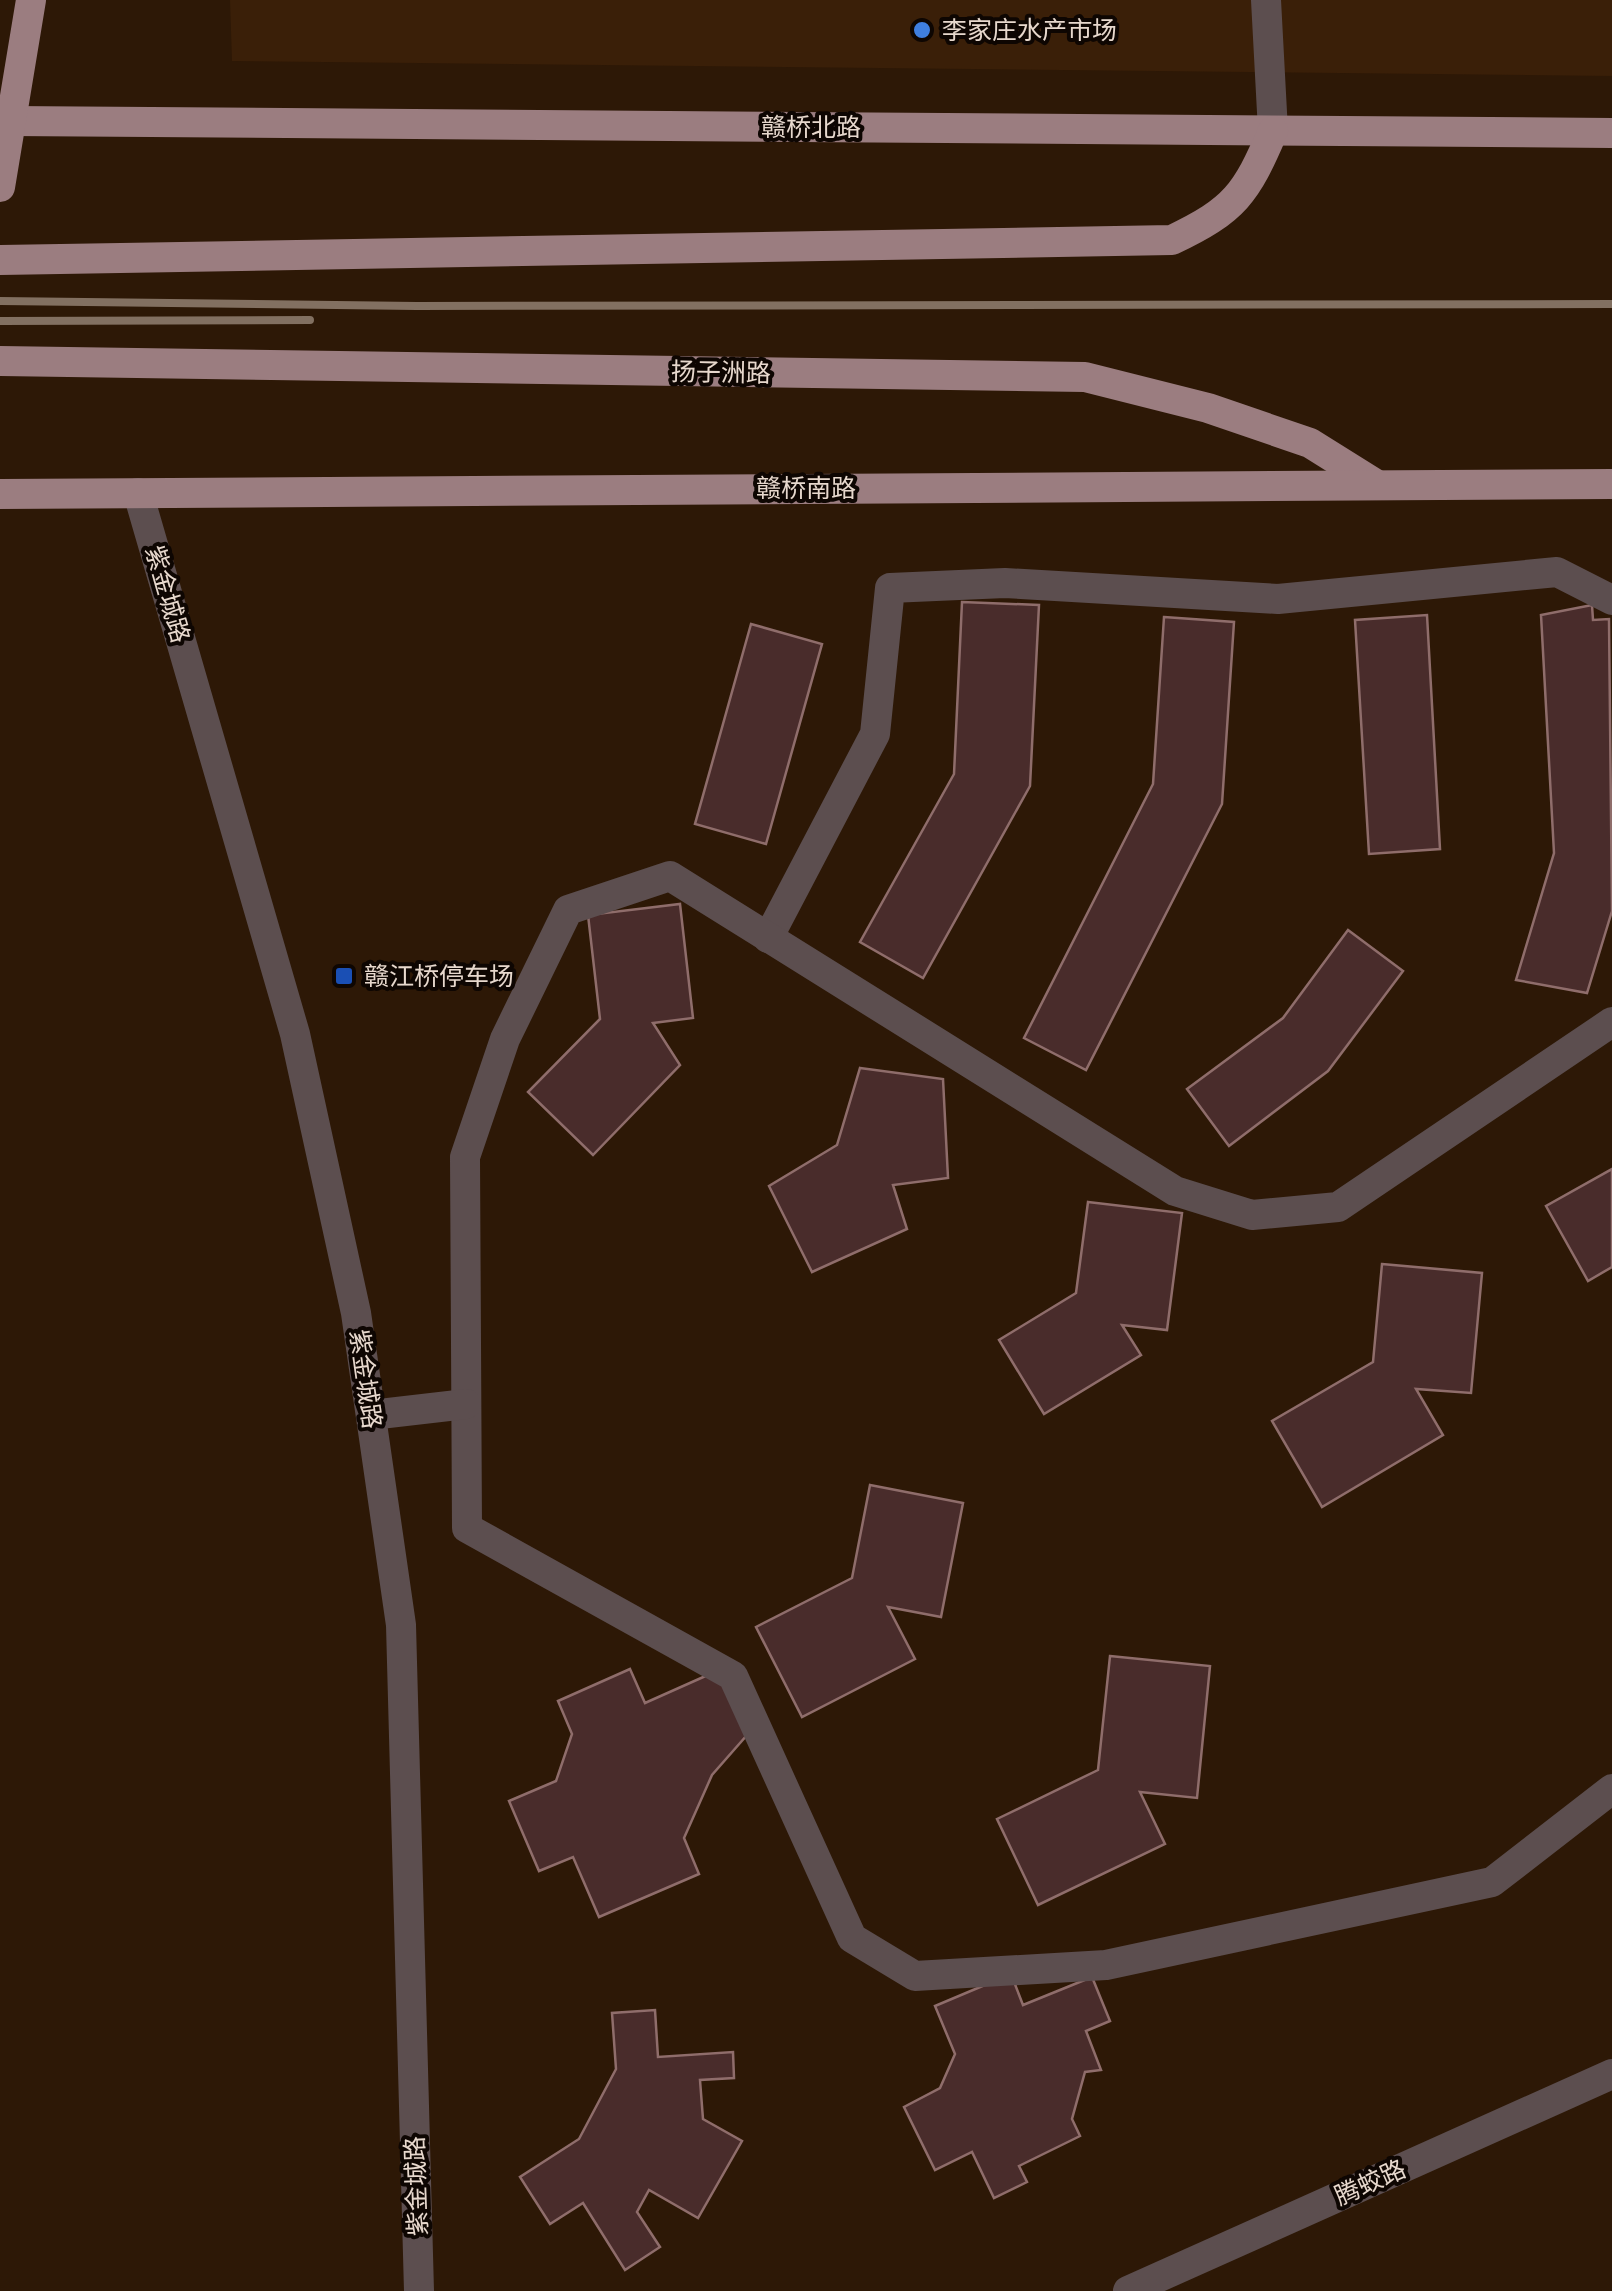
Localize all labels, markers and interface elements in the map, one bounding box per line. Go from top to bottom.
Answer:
place label: 李家庄水产市场 [942,14,1117,46]
marker: 李家庄水产市场 [911,19,933,41]
street label: 赣桥北路 [761,111,861,143]
street label: 扬子洲路 [671,355,771,389]
street label: 赣桥南路 [756,472,856,504]
street label: 紫金城路 [139,542,197,646]
place label: 赣江桥停车场 [364,960,514,992]
marker: 赣江桥停车场 [333,965,355,987]
street label: 紫金城路 [343,1327,389,1431]
street label: 紫金城路 [398,2135,434,2237]
street label: 腾蛟路 [1329,2152,1411,2212]

